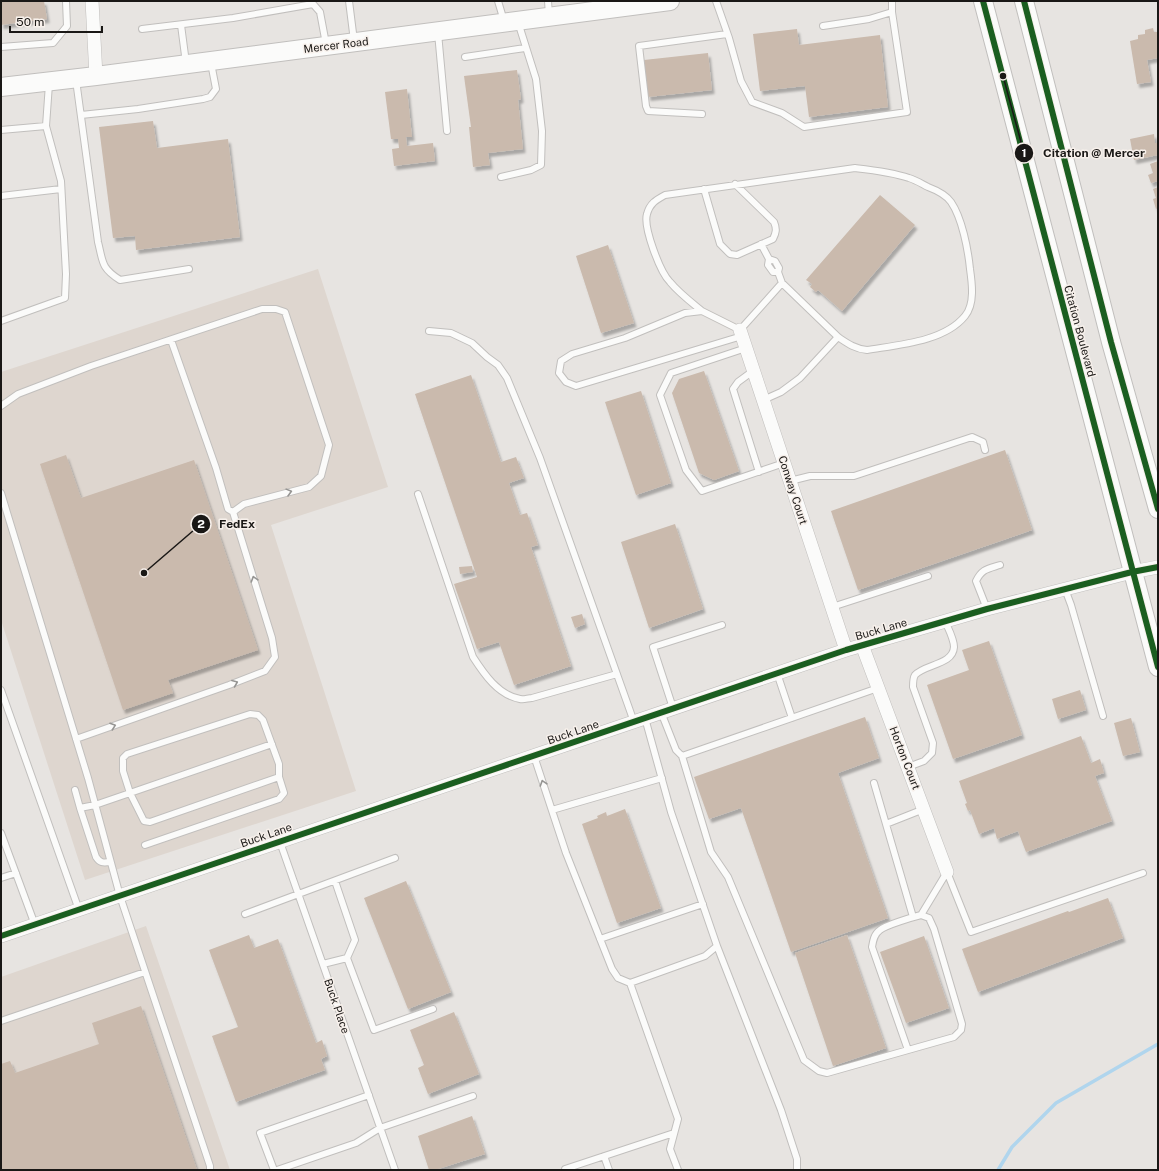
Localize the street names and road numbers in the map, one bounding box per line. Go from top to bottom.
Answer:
street label: Mercer Road [303,35,369,55]
street label: Citation Boulevard [1062,284,1098,378]
street label: Conway Court [776,454,810,526]
street label: Buck Lane [854,616,908,642]
street label: Buck Lane [546,718,600,746]
street label: Horton Court [887,725,923,791]
street label: Buck Lane [239,821,293,849]
street label: Buck Place [322,977,352,1035]

